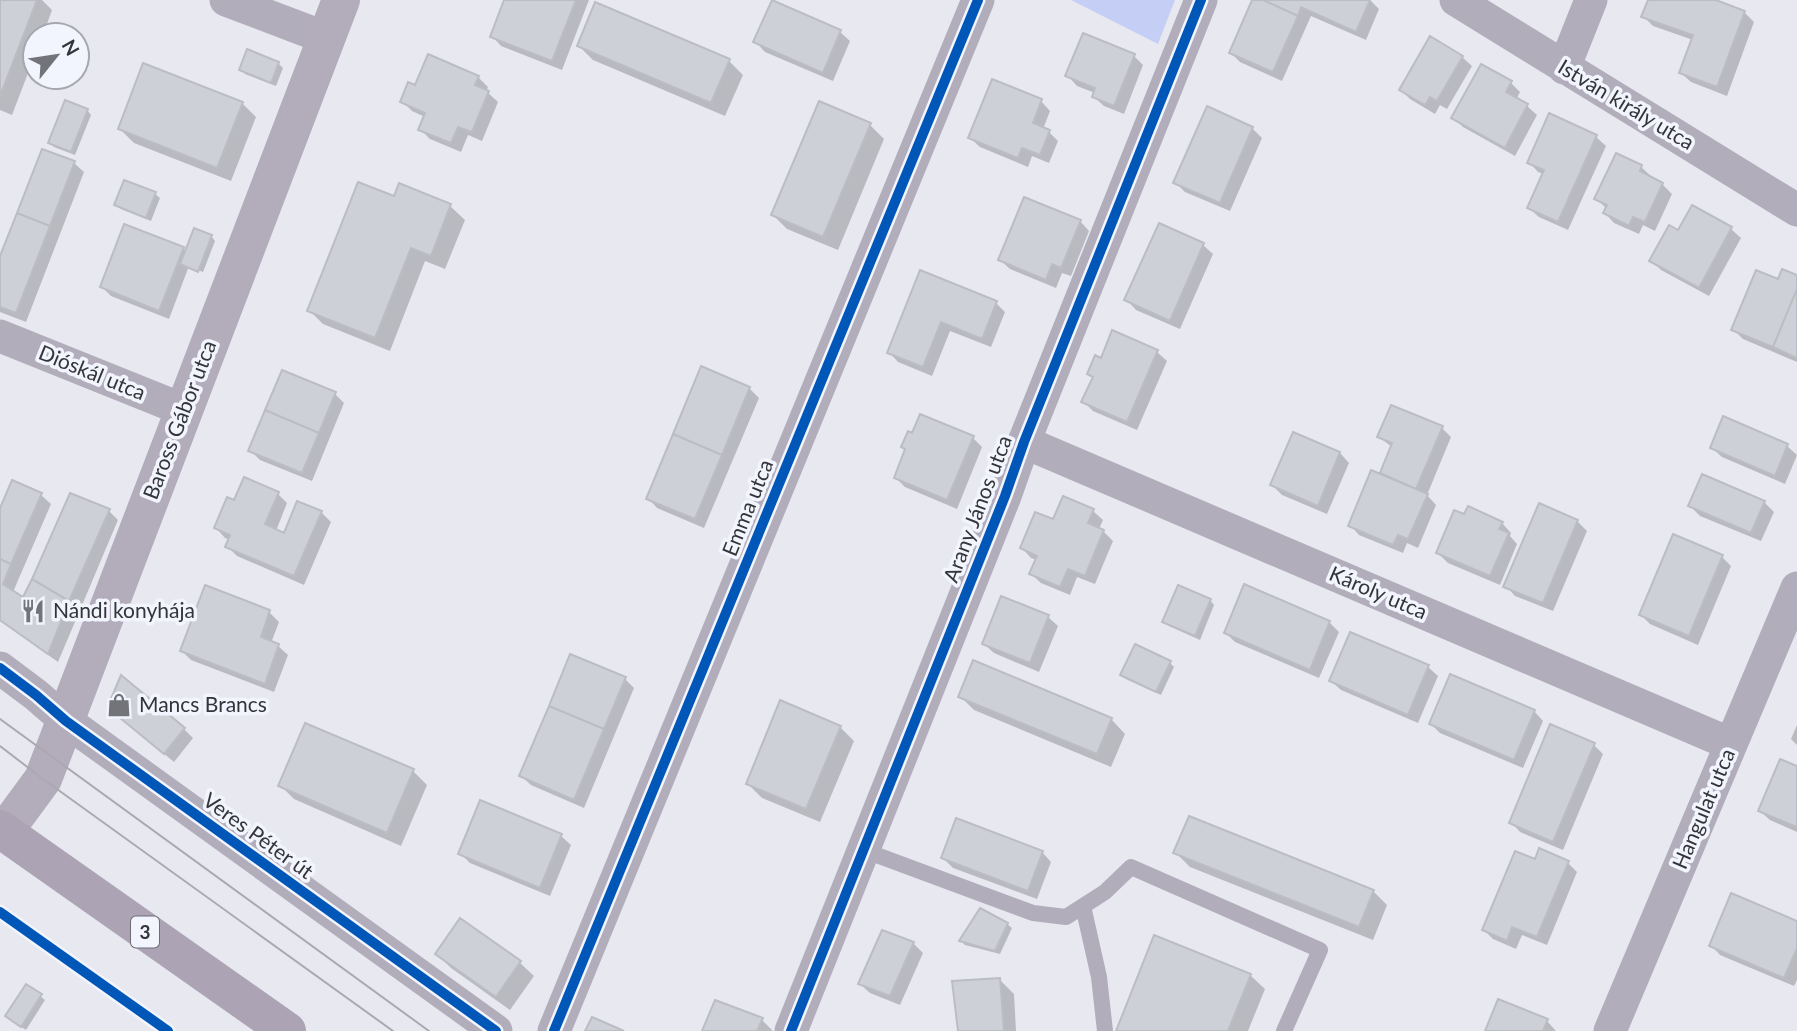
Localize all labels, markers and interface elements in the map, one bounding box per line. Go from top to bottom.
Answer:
north arrow [21,21,91,91]
text: N [58,35,85,59]
street label: István király utca [1554,53,1699,154]
street label: Baross Gábor utca [137,336,220,502]
street label: Dióskál utca [36,339,150,404]
street label: Arany János utca [937,432,1016,585]
street label: Emma utca [716,456,777,559]
street label: Károly utca [1326,560,1431,623]
restaurant icon: Nándi konyhája [19,597,47,625]
place label: Nándi konyhája [53,597,195,622]
shop icon: Mancs Brancs [105,691,133,719]
place label: Mancs Brancs [139,691,267,716]
street label: Hangulat utca [1666,744,1739,872]
street label: Veres Péter út [199,786,319,883]
road number: 3 [131,916,159,948]

